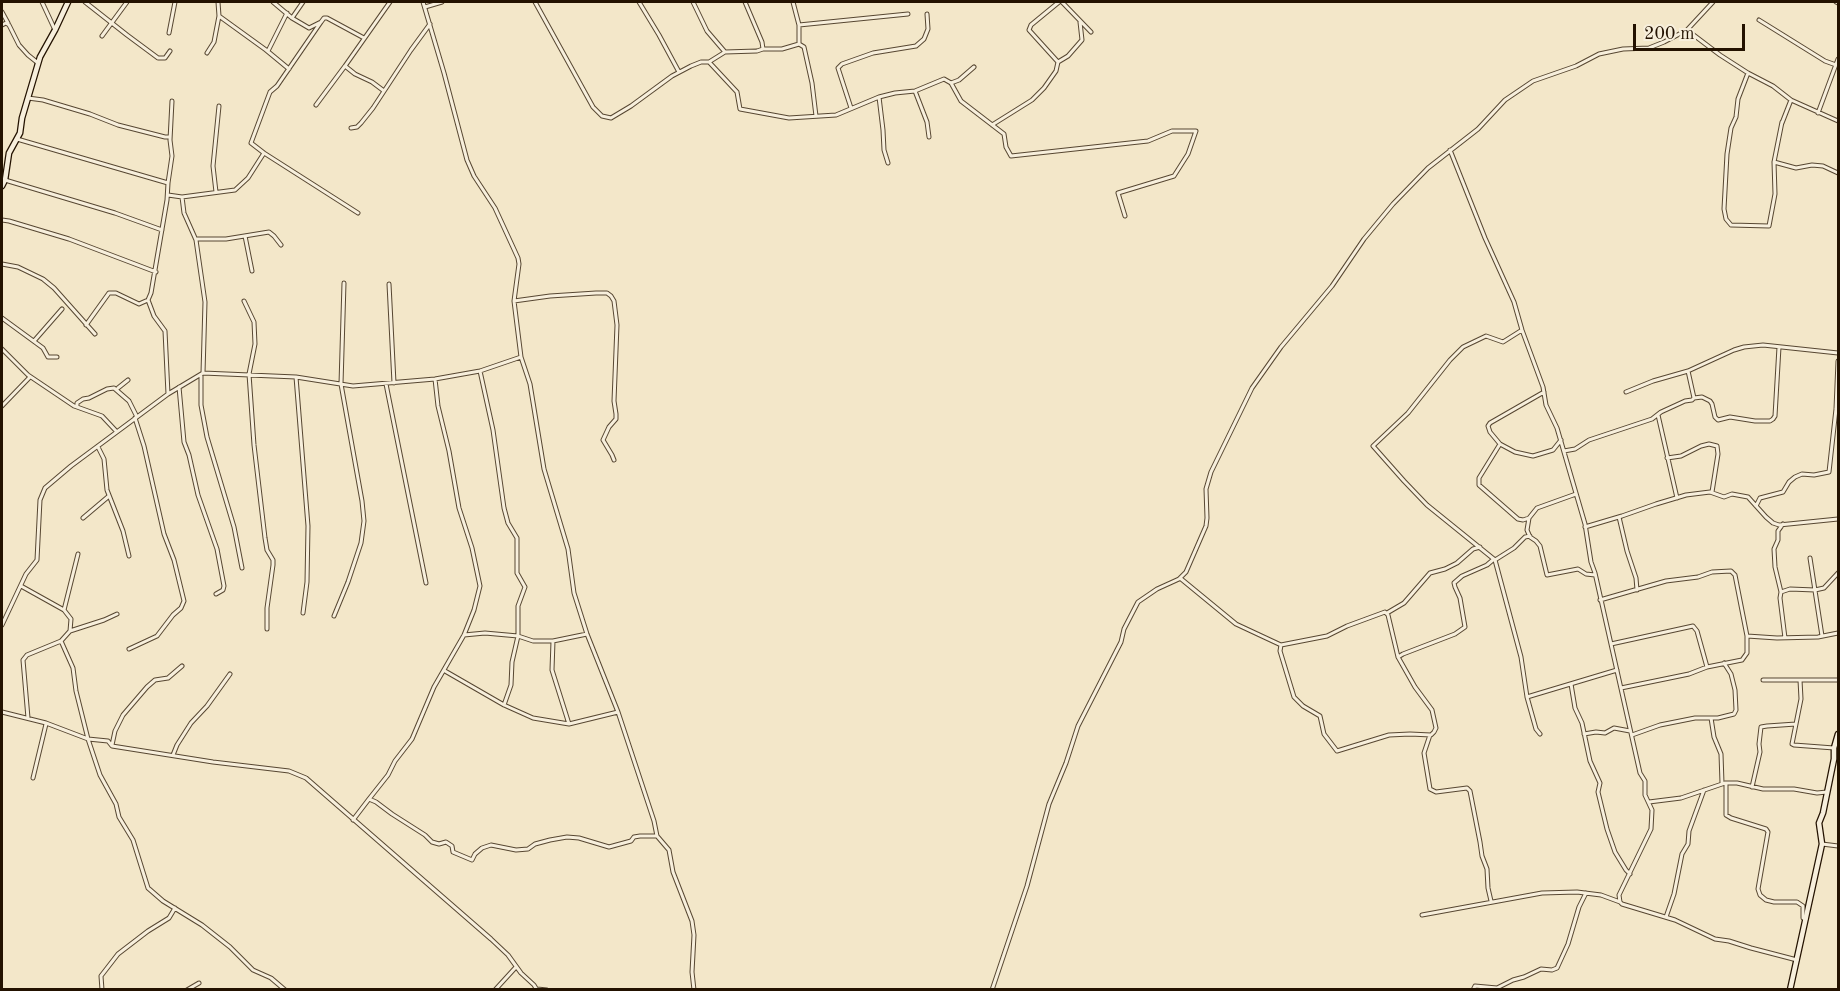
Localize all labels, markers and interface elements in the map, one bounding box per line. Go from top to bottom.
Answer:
scale bar [1636,12,1748,50]
text: 200 m [1644,25,1695,43]

